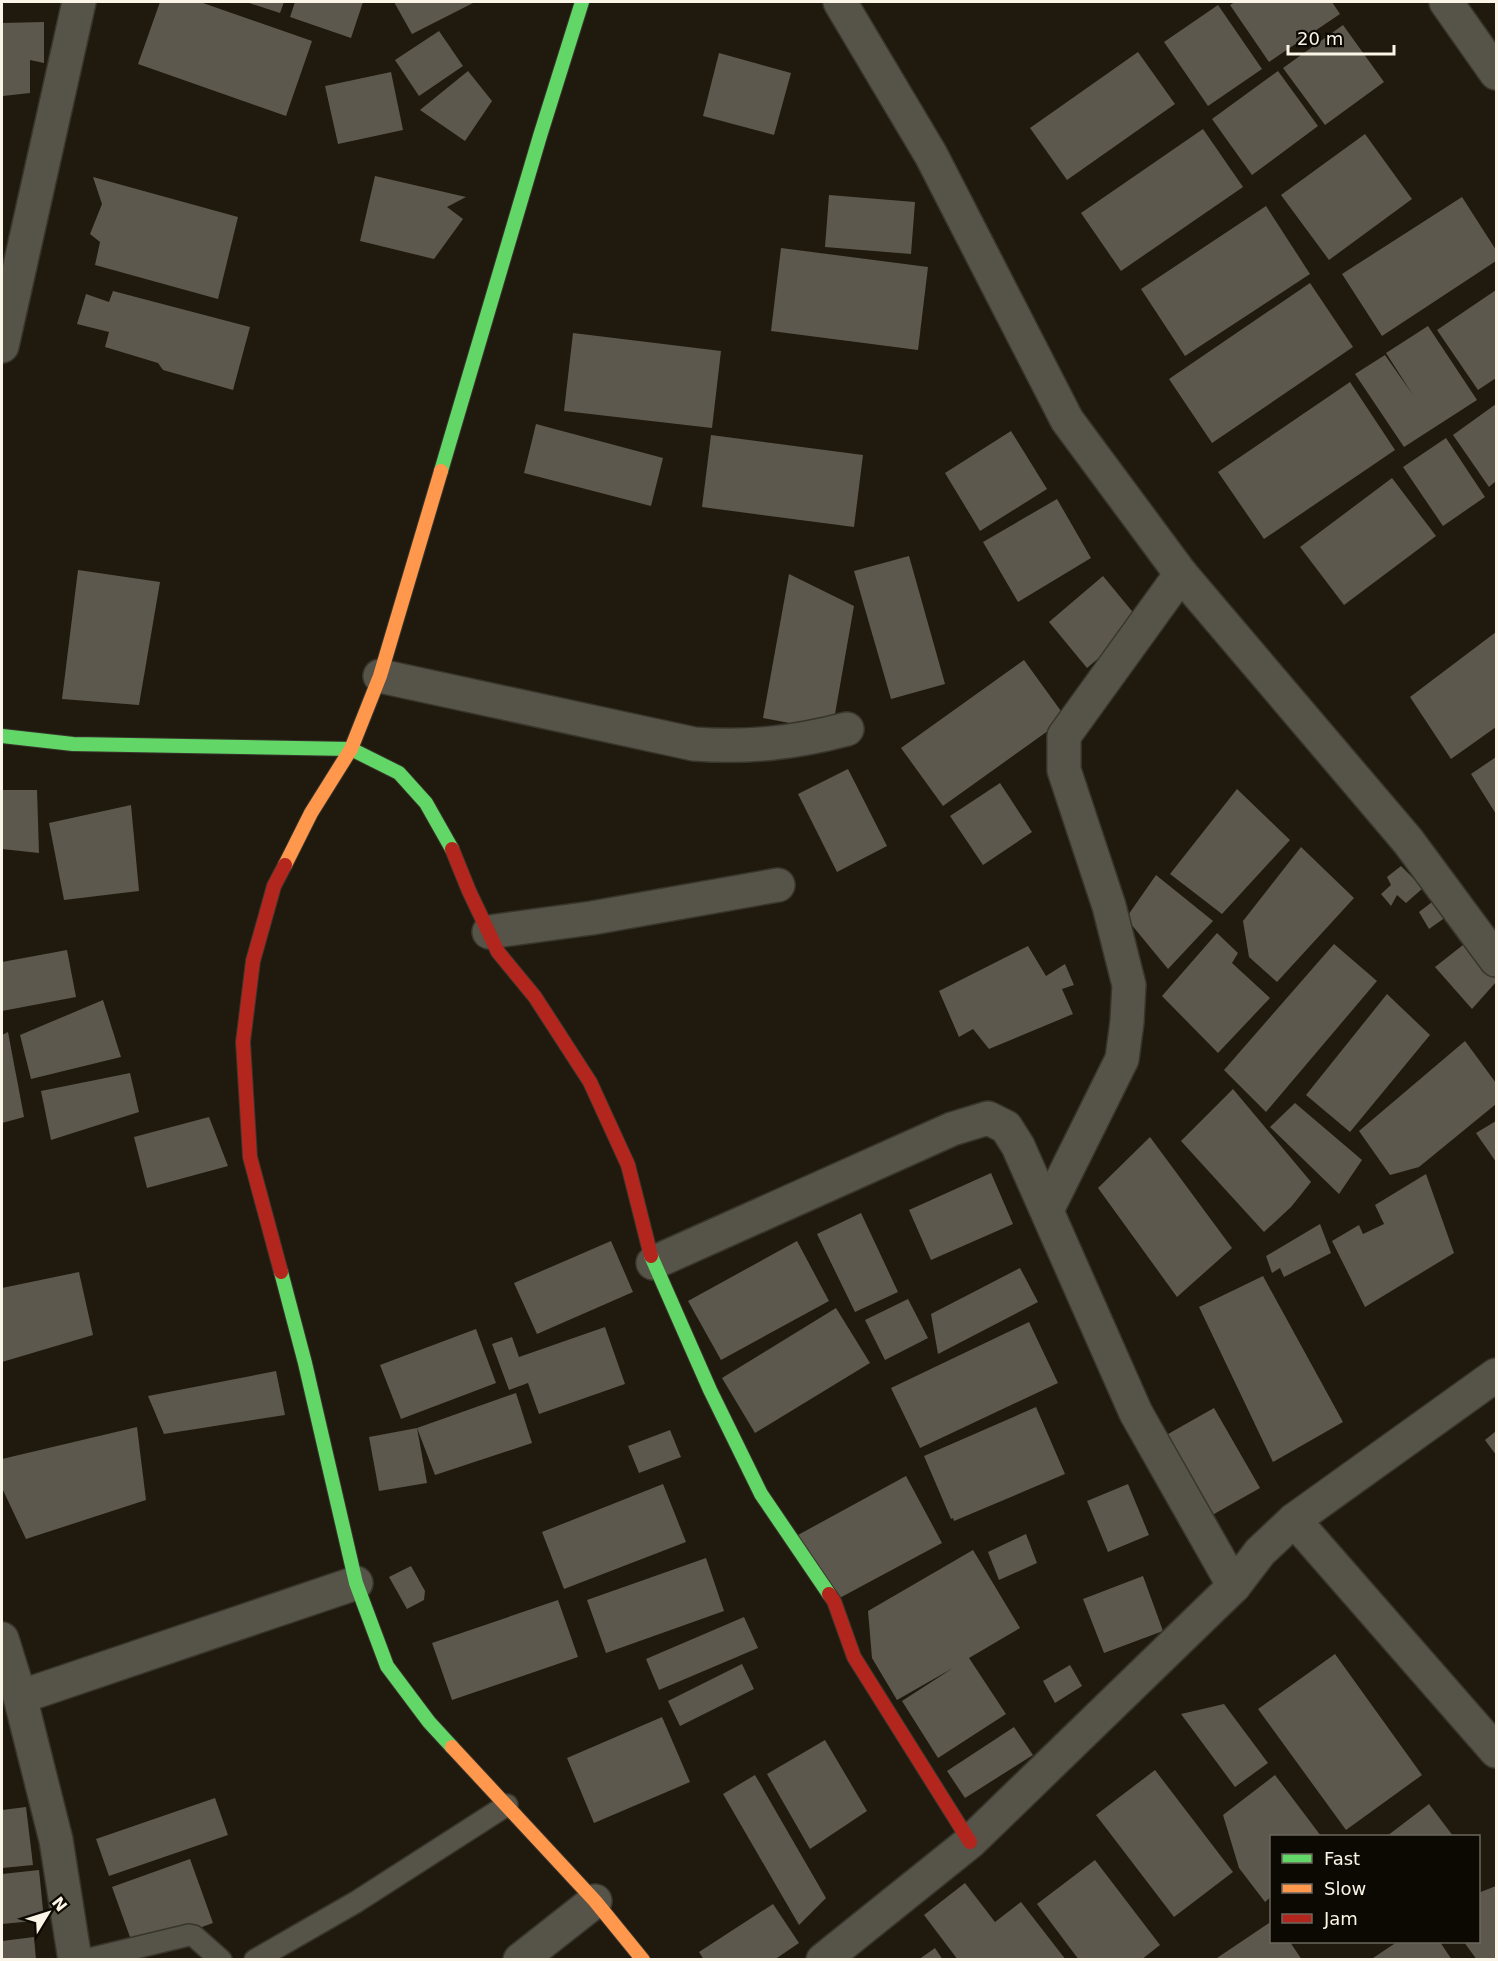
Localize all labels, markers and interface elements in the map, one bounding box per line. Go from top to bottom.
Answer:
scale bar [1288,18,1394,56]
text: 20 m [1297,28,1343,49]
legend [1270,1835,1480,1943]
text: Fast [1324,1848,1360,1869]
text: Slow [1324,1878,1366,1899]
north arrow [18,1883,78,1943]
text: N [48,1893,71,1915]
text: Jam [1323,1908,1358,1929]

